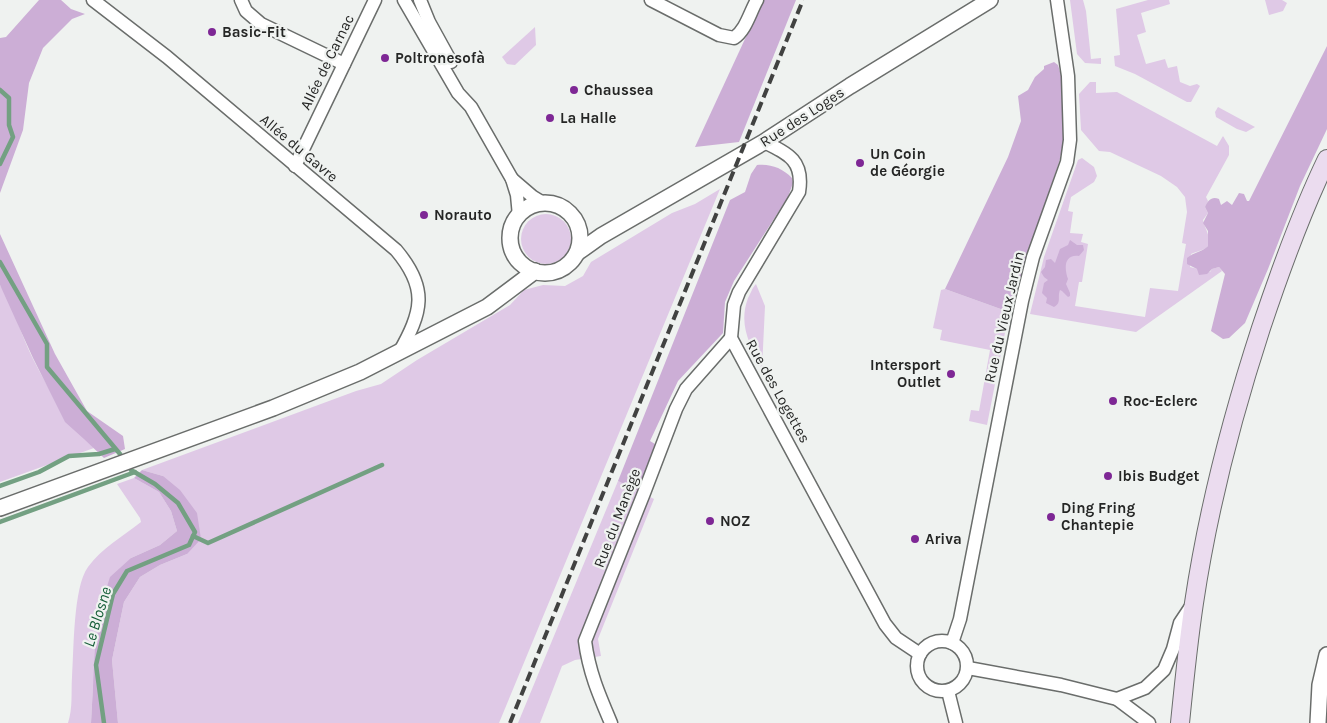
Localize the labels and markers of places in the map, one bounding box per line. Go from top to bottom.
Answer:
place label: Basic-Fit [222,23,286,41]
marker: Basic-Fit [206,26,218,38]
place label: Poltronesofà [395,49,485,67]
marker: Poltronesofà [379,52,391,64]
place label: Chaussea [584,81,654,99]
marker: Chaussea [568,84,580,96]
place label: La Halle [560,109,616,127]
marker: La Halle [544,112,556,124]
place label: Un Coin de Géorgie [870,145,945,180]
marker: Un Coin de Géorgie [854,157,866,169]
place label: Norauto [434,206,492,224]
marker: Norauto [418,209,430,221]
place label: Intersport Outlet [870,356,941,391]
marker: Intersport Outlet [945,368,957,380]
place label: Roc-Eclerc [1123,392,1198,410]
marker: Roc-Eclerc [1107,395,1119,407]
place label: Ibis Budget [1118,467,1199,485]
marker: Ibis Budget [1102,470,1114,482]
place label: Ding Fring Chantepie [1061,499,1135,534]
marker: Ding Fring Chantepie [1045,511,1057,523]
place label: NOZ [720,512,750,530]
marker: NOZ [704,515,716,527]
place label: Ariva [925,530,962,548]
marker: Ariva [909,533,921,545]

